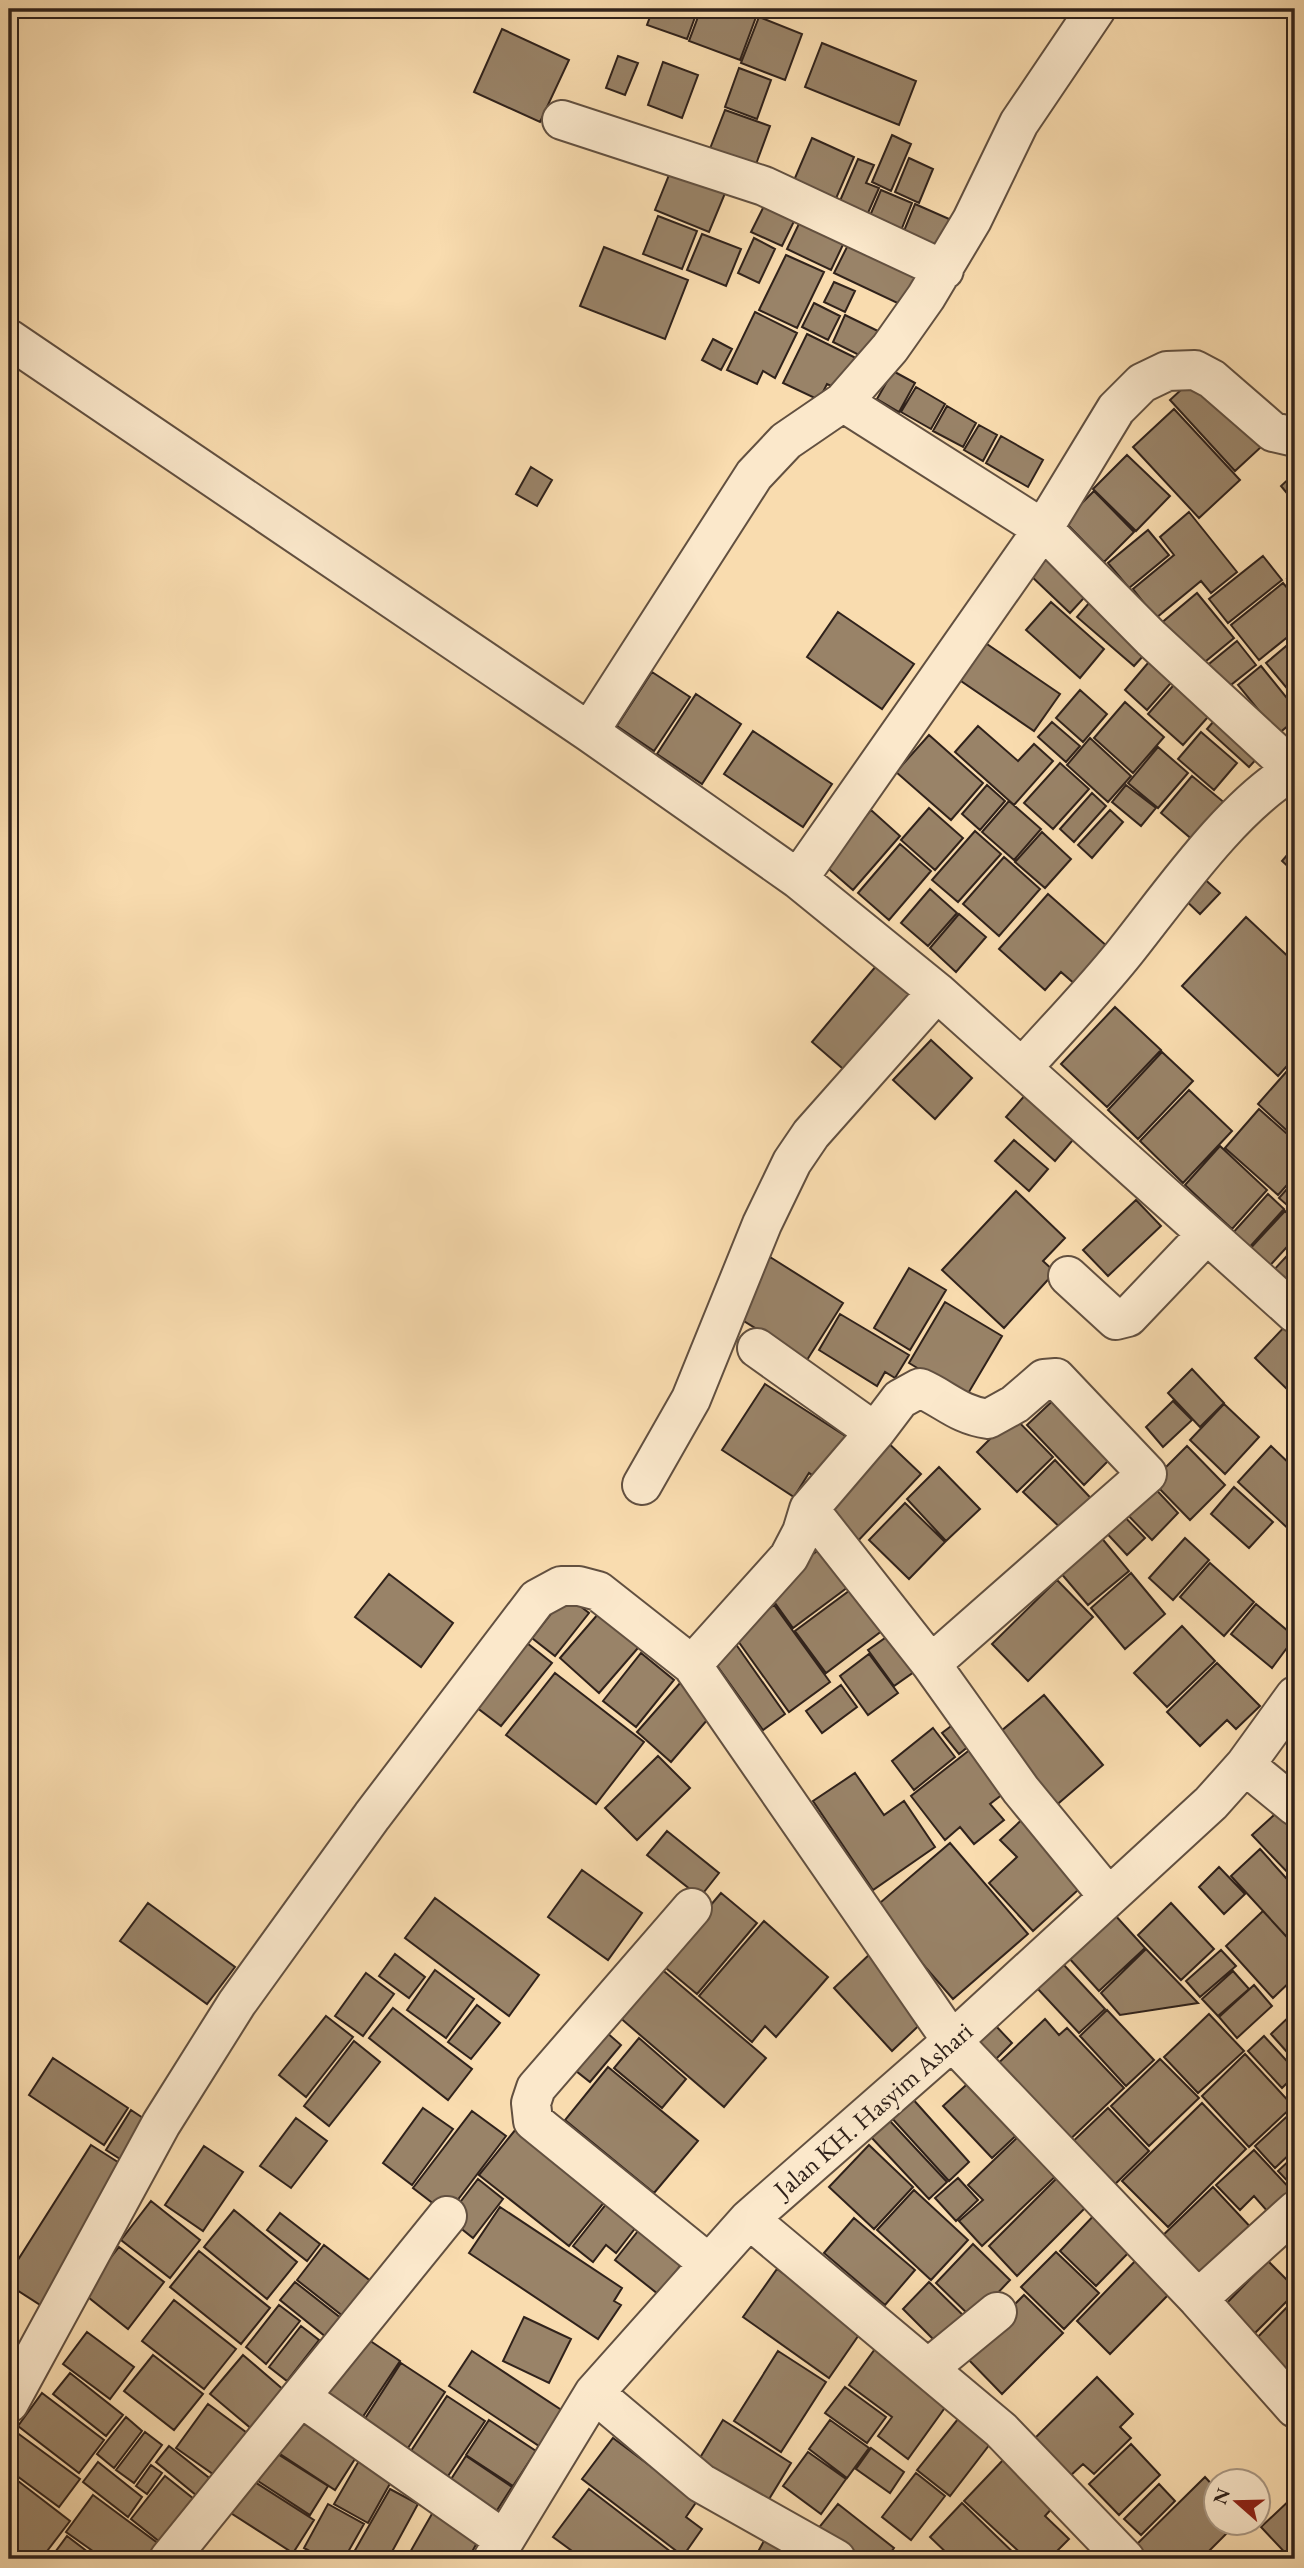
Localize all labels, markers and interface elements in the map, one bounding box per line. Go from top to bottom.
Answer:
street label: Jalan KH. Hasyim Ashari [765,2014,979,2207]
north arrow [1202,2466,1272,2536]
text: N [1207,2484,1236,2508]

